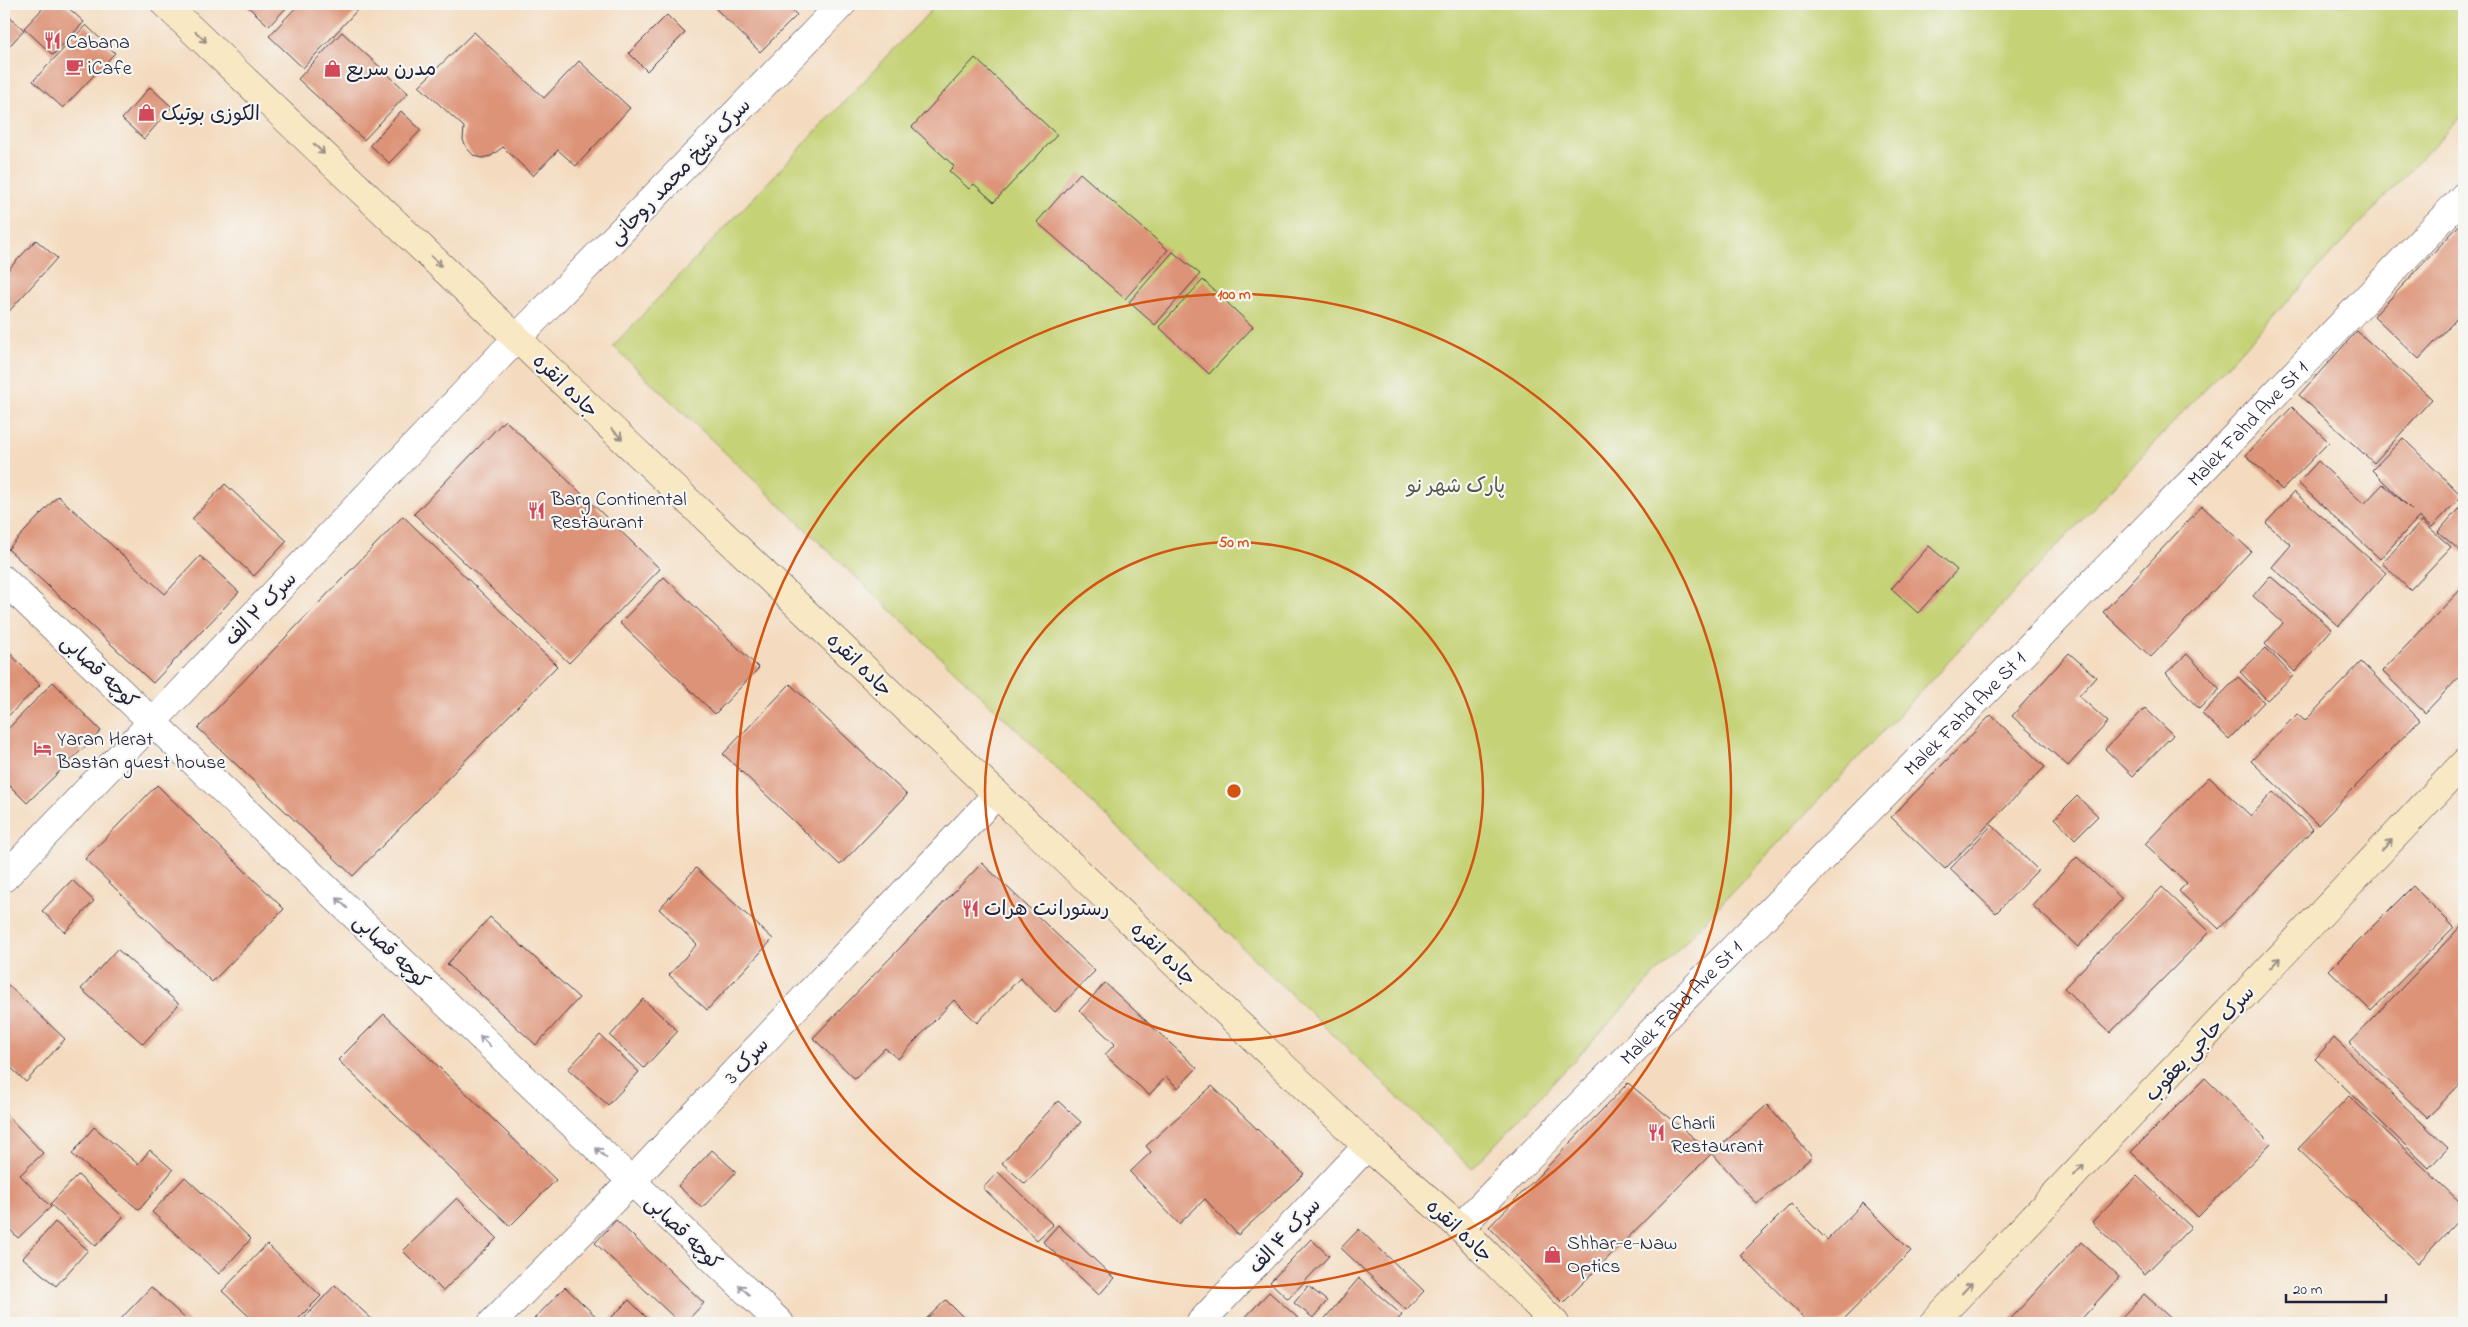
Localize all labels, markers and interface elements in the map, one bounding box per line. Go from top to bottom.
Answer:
place label: Cabana [66,29,130,58]
restaurant icon: Cabana [42,31,62,51]
one-way arrow [194,31,207,43]
place label: iCafe [88,55,132,84]
place label: مدرن سریع [346,56,436,85]
cafe icon: iCafe [64,57,84,77]
shop icon: مدرن سریع [322,58,342,78]
street label: سرک شیخ محمد روحانی [603,93,759,253]
place label: الکوزی بوتیک [161,101,260,130]
shop icon: الکوزی بوتیک [137,103,157,123]
one-way arrow [312,143,325,155]
one-way arrow [430,255,443,267]
text: 100 m [1217,284,1251,306]
street label: جاده انقره [525,348,604,426]
street label: Malek Fahd Ave St 1 [2182,356,2316,494]
one-way arrow [611,428,624,440]
park label: پارک شهر نو [1405,473,1505,502]
place label: Barg Continental Restaurant [550,486,687,538]
restaurant icon: Barg Continental Restaurant [527,500,547,520]
text: 50 m [1219,532,1250,554]
street label: سرک ۲ الف [219,566,305,653]
street label: جاده انقره [819,627,898,705]
street label: کوچه قصابی [53,629,144,717]
street label: Malek Fahd Ave St 1 [1898,646,2034,784]
place label: Yaran Herat Bastan guest house [56,726,226,779]
hotel icon: Yaran Herat Bastan guest house [33,739,53,759]
centre of rings [1225,782,1243,800]
one-way arrow [2381,839,2393,851]
place label: رستورانت هرات [984,896,1109,925]
one-way arrow [337,898,349,910]
restaurant icon: رستورانت هرات [960,898,980,918]
street label: کوچه قصابی [345,909,435,997]
street label: جاده انقره [1123,916,1202,994]
street label: Malek Fahd Ave St 1 [1615,935,1750,1073]
one-way arrow [2269,957,2281,969]
street label: سرک حاجی یعقوب [2139,980,2263,1109]
street label: سرک 3 [719,1032,777,1091]
one-way arrow [478,1035,491,1047]
place label: Charli Restaurant [1671,1110,1764,1162]
restaurant icon: Charli Restaurant [1647,1123,1667,1143]
one-way arrow [595,1147,608,1159]
one-way arrow [2073,1164,2085,1176]
street label: کوچه قصابی [637,1190,727,1278]
street label: سرک ۴ الف [1243,1192,1329,1281]
street label: جاده انقره [1419,1193,1498,1270]
place label: Shhar-e-Naw Optics [1567,1230,1677,1282]
shop icon: Shhar-e-Naw Optics [1543,1244,1563,1264]
scale bar [2286,1272,2386,1304]
text: 20 m [2293,1279,2323,1301]
one-way arrow [1961,1282,1973,1294]
one-way arrow [738,1284,751,1296]

